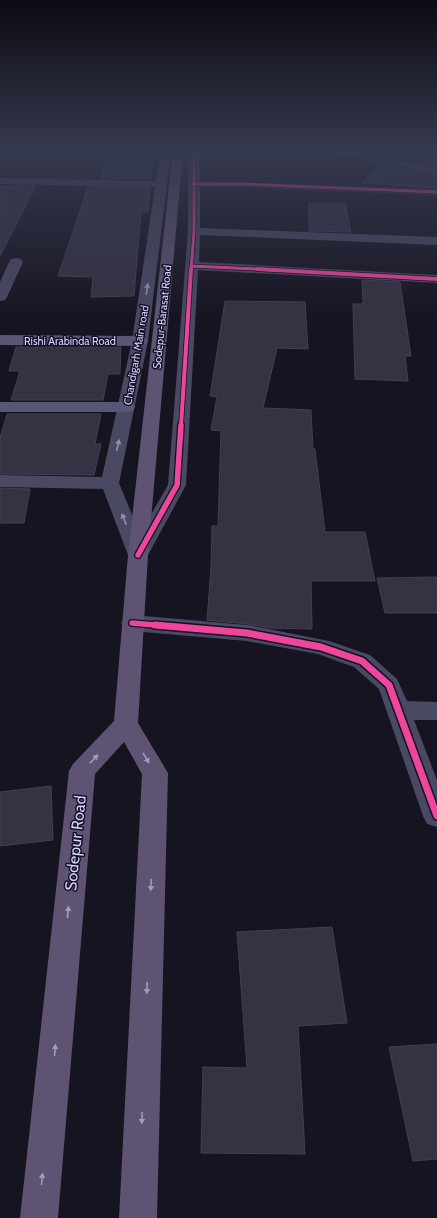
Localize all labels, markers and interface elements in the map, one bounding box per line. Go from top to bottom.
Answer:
street label: Sodepur-Barasat Road [150,264,174,370]
one-way arrow [144,283,150,296]
street label: Chandigarh Main road [120,304,152,406]
street label: Rishi Arabinda Road [24,334,116,348]
one-way arrow [116,439,122,451]
one-way arrow [121,514,127,525]
one-way arrow [142,753,150,763]
one-way arrow [89,754,99,764]
street label: Sodepur Road [61,794,90,892]
one-way arrow [147,879,154,891]
one-way arrow [65,906,71,918]
one-way arrow [144,982,150,995]
one-way arrow [51,1044,58,1056]
one-way arrow [139,1112,145,1125]
one-way arrow [39,1173,46,1185]

